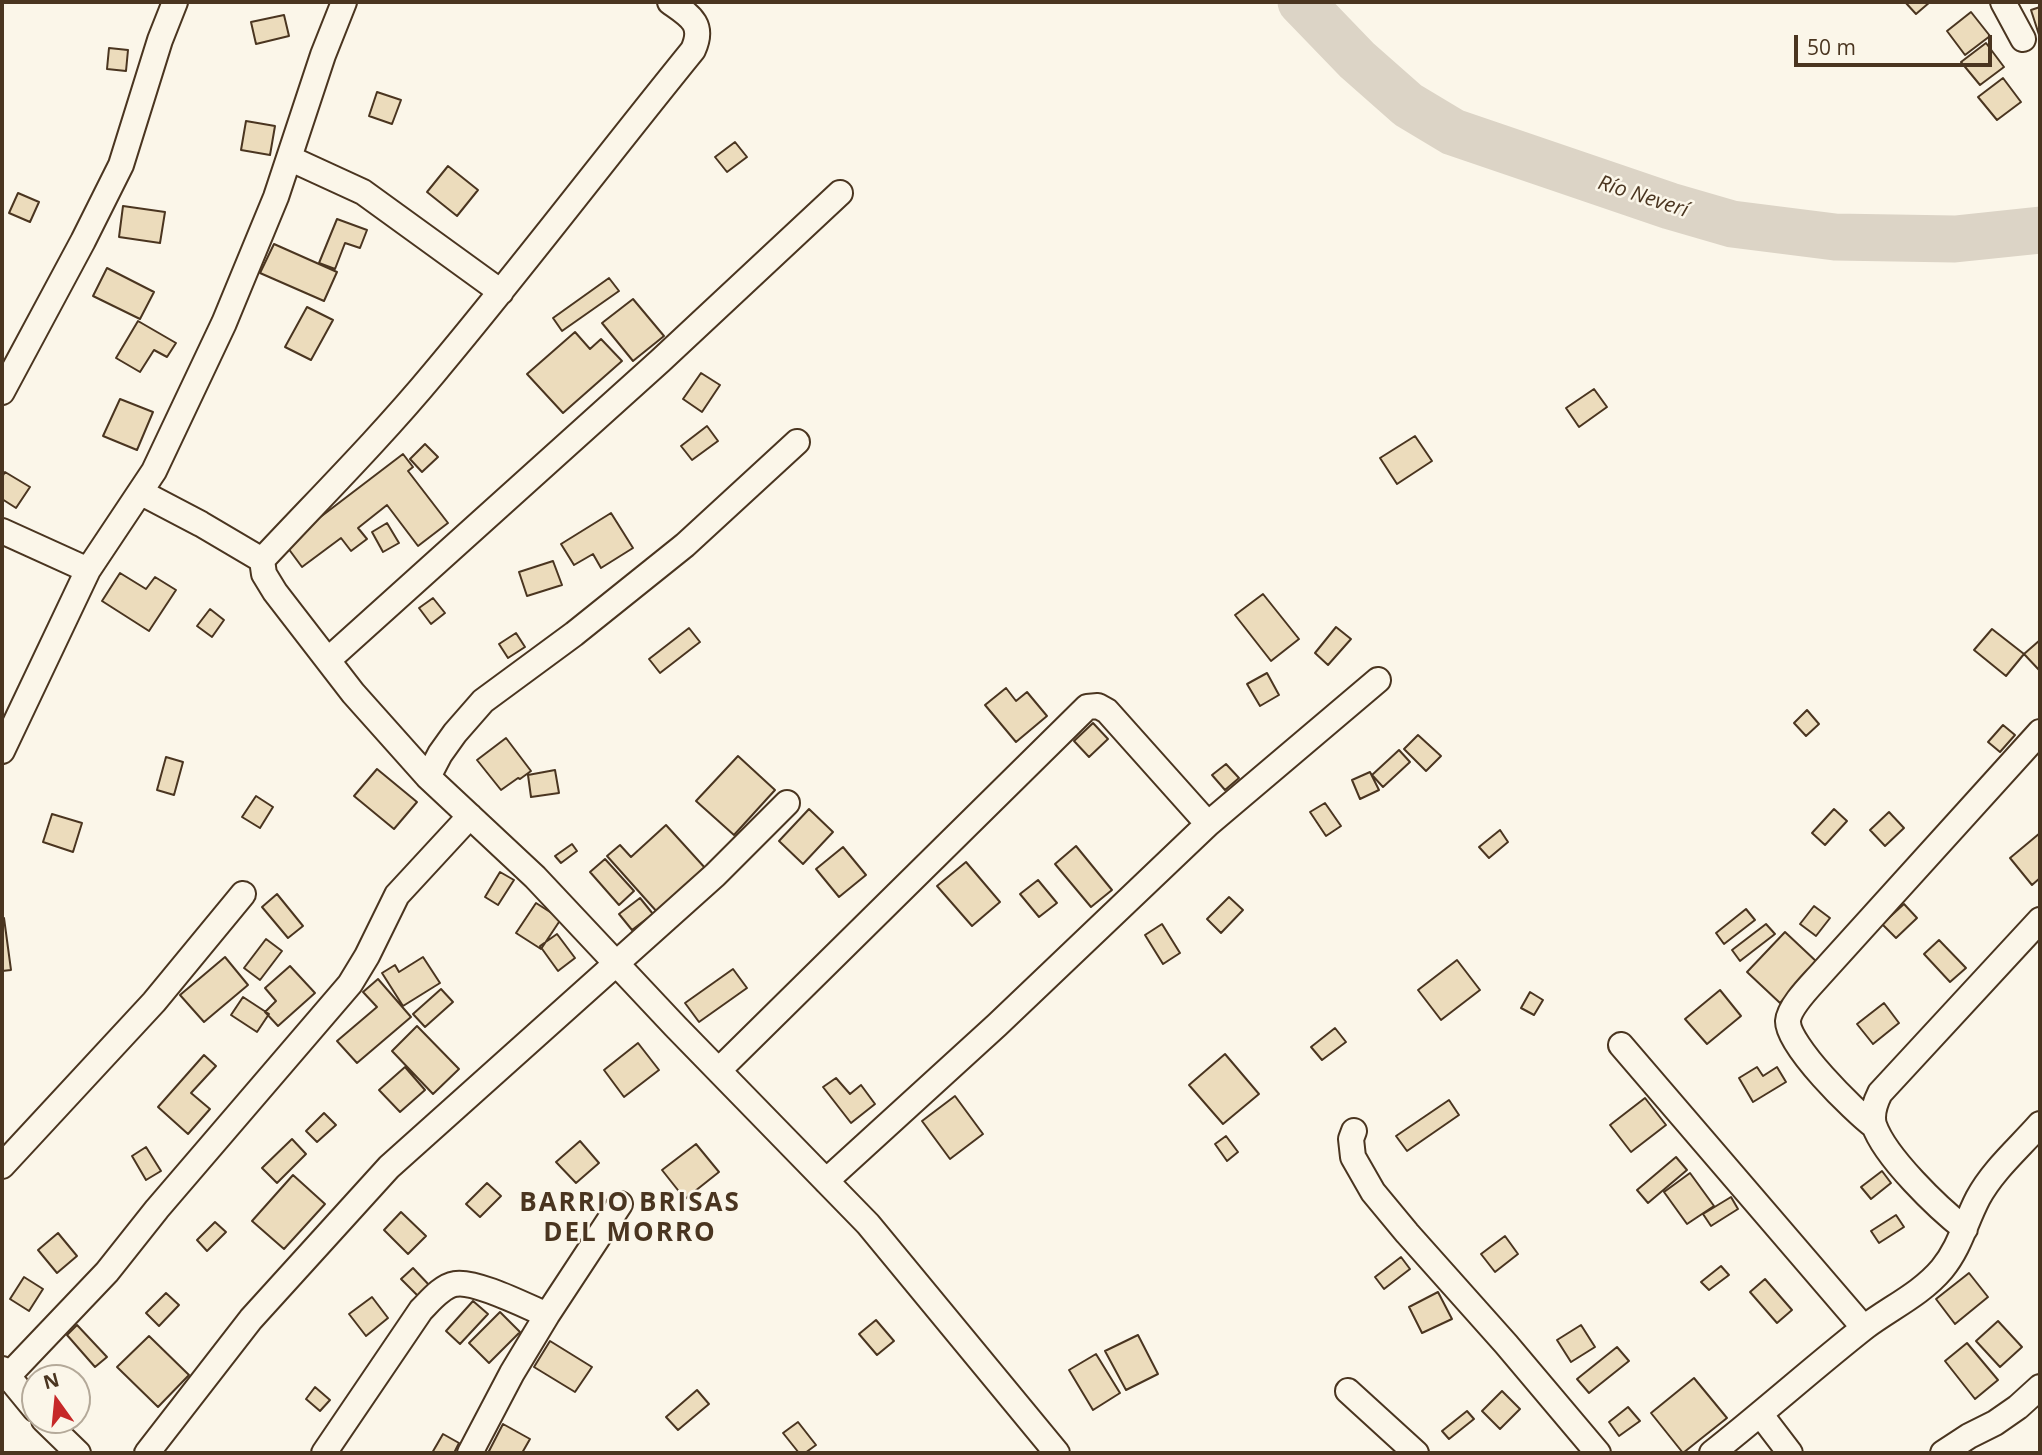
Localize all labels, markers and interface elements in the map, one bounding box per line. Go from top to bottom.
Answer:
scale bar [1797,21,1995,65]
text: 50 m [1807,33,1856,61]
water label: Río Neverí [1595,171,1691,223]
district label: BARRIO BRISAS DEL MORRO [521,1188,739,1250]
north arrow [21,1364,91,1434]
text: N [40,1366,62,1395]

